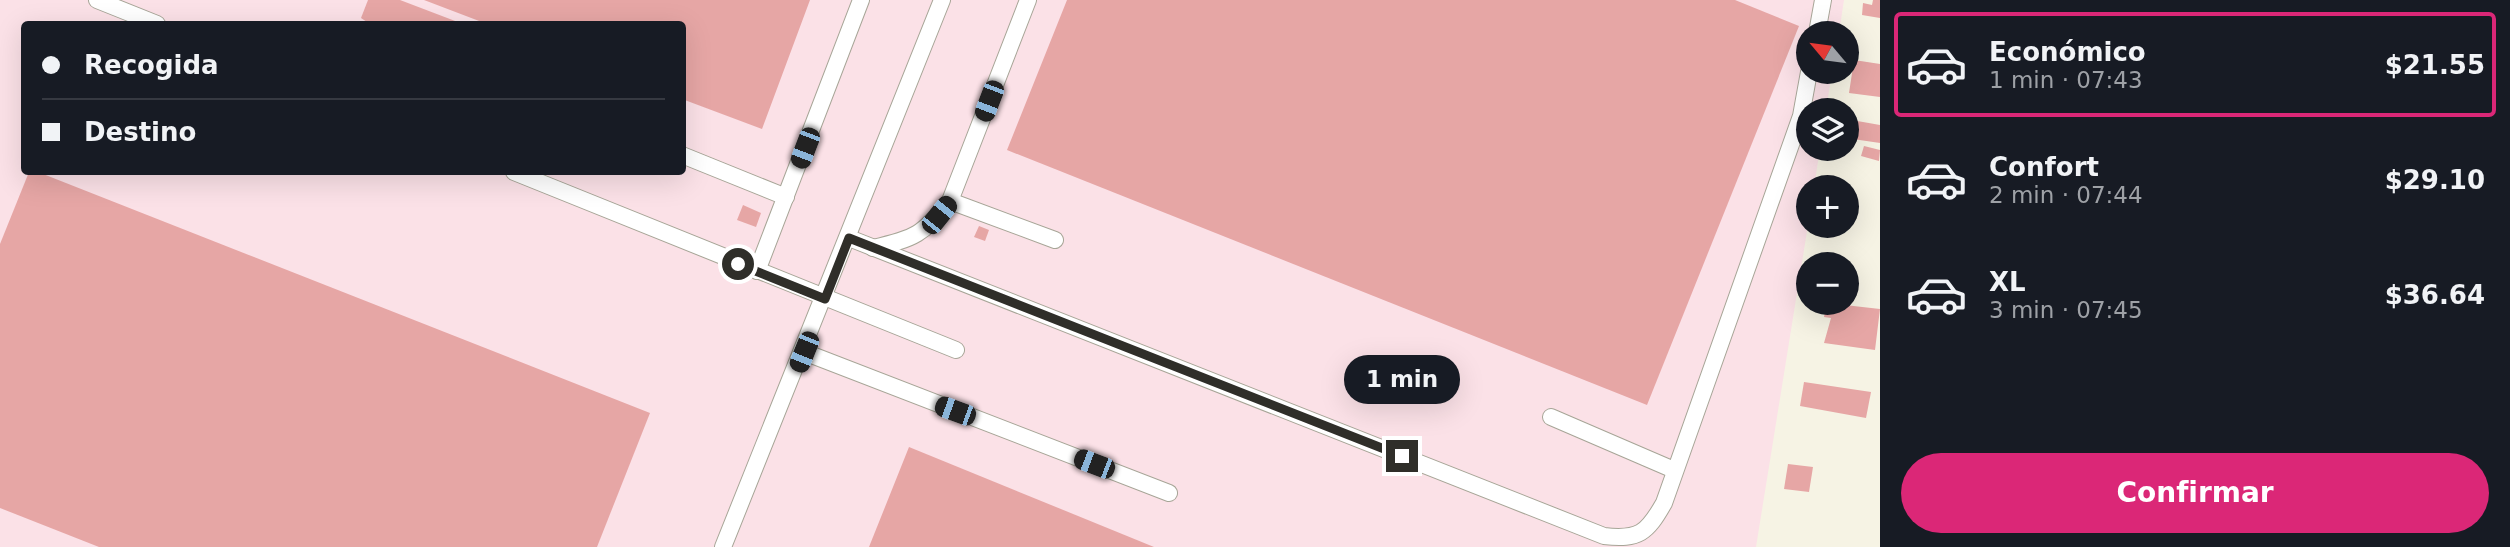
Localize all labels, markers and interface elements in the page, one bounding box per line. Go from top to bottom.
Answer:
north arrow [1796,21,1858,84]
map controls [1796,21,1859,315]
icon: car [1905,33,1968,96]
text: Económico [1989,37,2146,67]
text: Recogida [84,50,219,80]
text: $21.55 [2385,50,2485,80]
text: 1 min · 07:43 [1989,67,2143,93]
car [972,78,1007,124]
button: layers [1796,98,1859,161]
text: Destino [84,117,196,147]
car [788,125,823,171]
icon: car [1905,148,1968,211]
text: Confort [1989,152,2099,182]
text: $29.10 [2385,165,2485,195]
button: + [1796,175,1859,238]
text: 2 min · 07:44 [1989,182,2143,208]
car [918,192,961,238]
route start [722,248,754,280]
button: − [1796,252,1859,315]
icon: car [1905,263,1968,326]
text: XL [1989,267,2026,297]
text: $36.64 [2385,280,2485,310]
text: 3 min · 07:45 [1989,297,2143,323]
car [787,329,822,375]
callout: 1 min [1344,354,1460,404]
text: 1 min [1366,366,1438,392]
car [932,394,979,428]
route end [1386,440,1418,472]
car [1071,447,1118,481]
button: Confirmar [1901,453,2489,533]

